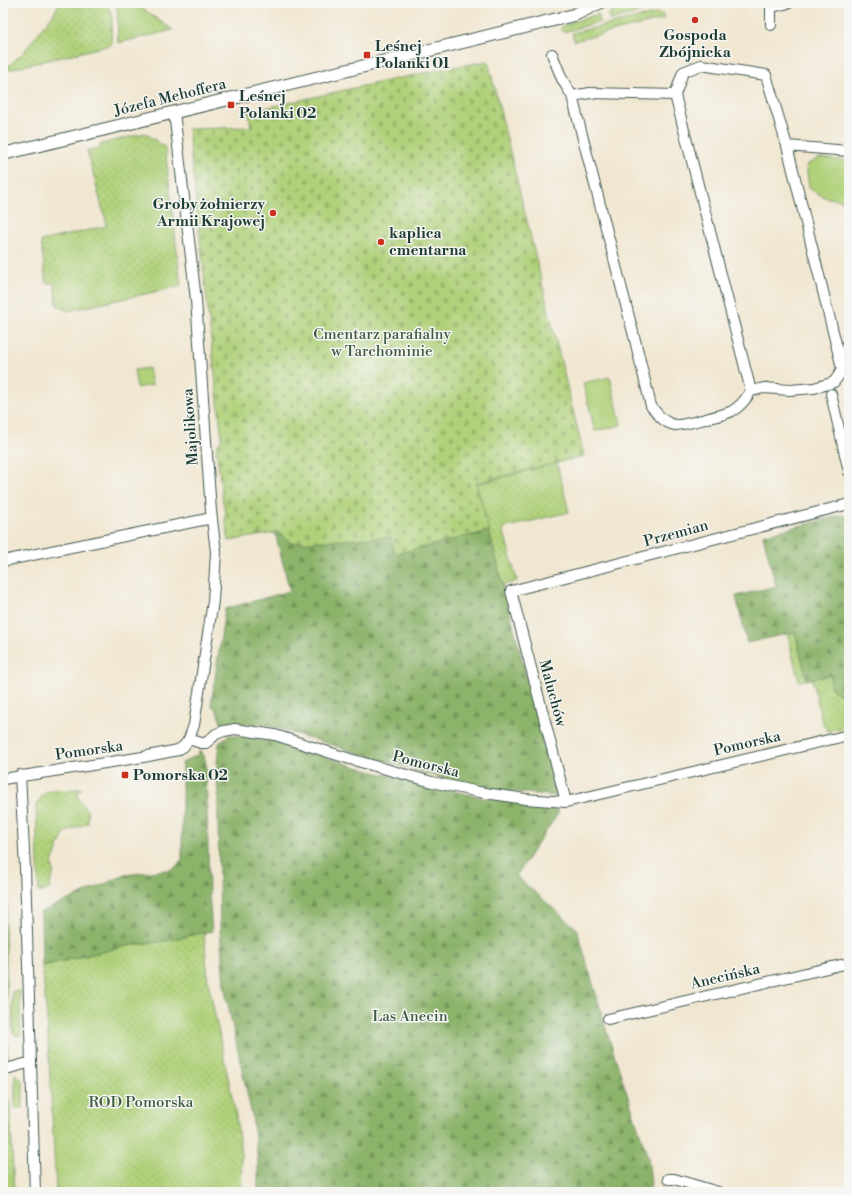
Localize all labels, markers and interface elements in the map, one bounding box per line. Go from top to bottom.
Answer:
marker: Gospoda Zbójnicka [690,15,700,25]
place label: Gospoda Zbójnicka [659,26,732,62]
place label: Leśnej Polanki 01 [375,37,451,73]
marker: Leśnej Polanki 01 [362,50,372,60]
street label: Józefa Mehoffera [111,74,228,121]
place label: Leśnej Polanki 02 [239,87,316,123]
marker: Leśnej Polanki 02 [226,100,236,110]
place label: Groby żołnierzy Armii Krajowej [152,195,265,231]
marker: Groby żołnierzy Armii Krajowej [268,208,278,218]
place label: kaplica cmentarna [389,224,467,260]
marker: kaplica cmentarna [376,237,386,247]
park label: Cmentarz parafialny w Tarchominie [313,325,451,361]
street label: Majolikowa [178,387,203,466]
street label: Przemian [642,516,711,551]
street label: Maluchów [534,657,571,729]
street label: Pomorska [712,726,783,760]
street label: Pomorska [54,736,125,765]
street label: Pomorska [390,747,462,782]
place label: Pomorska 02 [133,766,228,785]
marker: Pomorska 02 [120,770,130,780]
street label: Anecińska [688,959,762,994]
park label: Las Anecin [372,1007,448,1026]
park label: ROD Pomorska [89,1093,194,1112]

